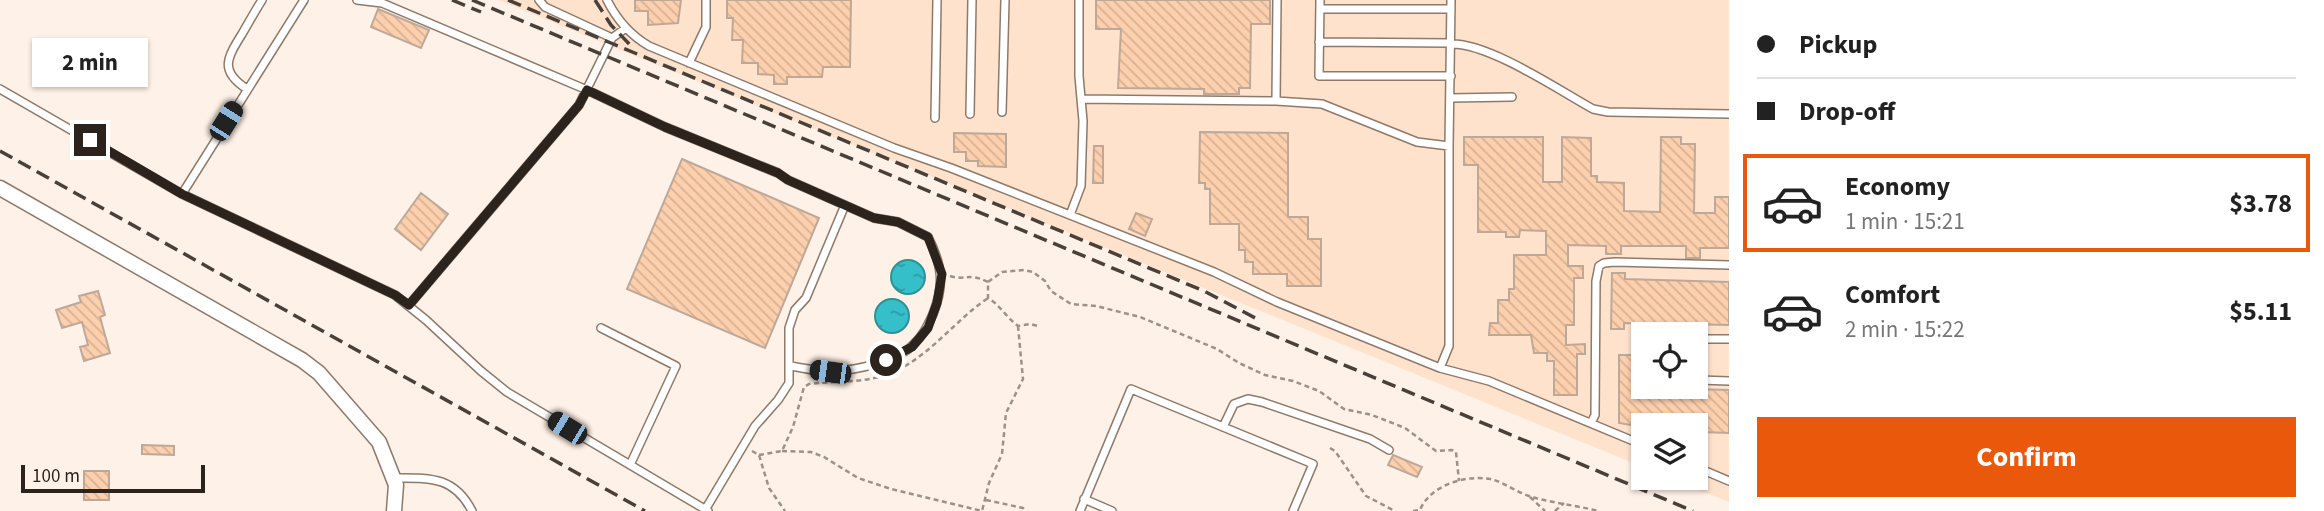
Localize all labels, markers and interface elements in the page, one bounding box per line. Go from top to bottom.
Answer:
text: Pickup [1799,26,1877,63]
callout: 2 min [32,38,148,88]
text: 2 min [62,46,118,79]
text: Drop-off [1799,93,1895,130]
car [206,98,247,144]
route end [74,124,106,156]
text: Economy [1845,168,1950,205]
icon: car [1761,172,1824,235]
text: $3.78 [2229,185,2292,222]
text: 1 min · 15:21 [1845,205,1965,238]
text: Comfort [1845,276,1940,313]
icon: car [1761,280,1824,343]
text: $5.11 [2229,293,2292,330]
text: 2 min · 15:22 [1845,313,1965,346]
map controls [1631,322,1708,490]
button: locate [1631,322,1708,399]
route start [870,344,902,376]
car [808,359,853,385]
car [544,408,591,448]
button: layers [1631,413,1708,490]
button: Confirm [1757,417,2296,497]
scale bar [21,462,205,494]
text: 100 m [32,463,80,490]

